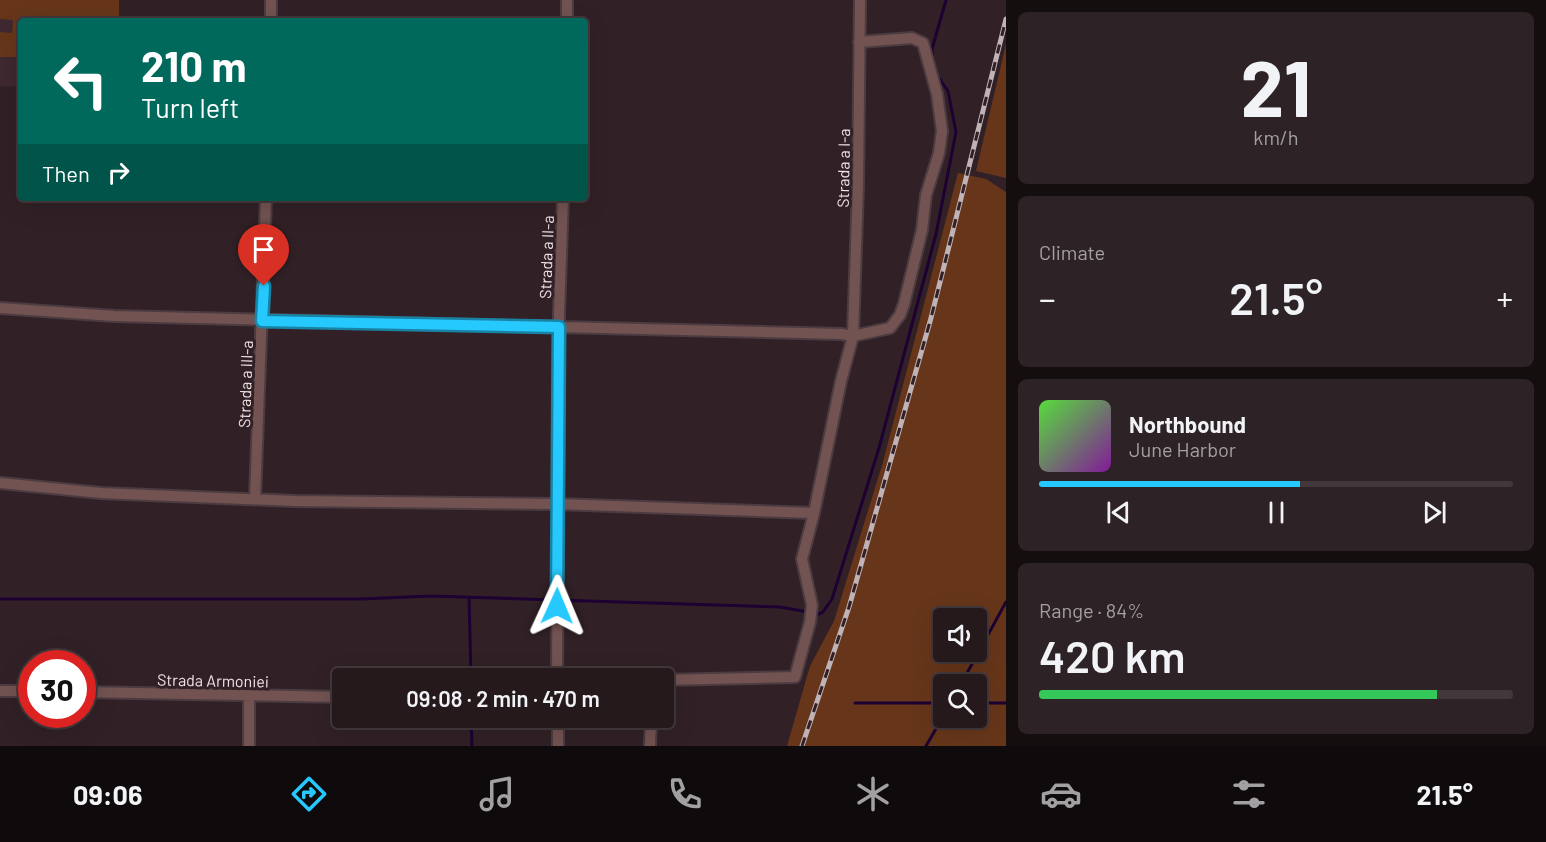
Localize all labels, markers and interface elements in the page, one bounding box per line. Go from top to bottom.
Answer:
text: 21 [1241,39,1311,133]
text: 210 m [141,40,247,90]
icon: left [42,42,120,120]
text: Turn left [141,91,239,123]
text: km/h [1253,125,1299,149]
street label: Strada a I-a [833,128,853,208]
icon: right [102,156,135,189]
text: Then [42,160,90,186]
street label: Strada a II-a [535,215,557,299]
pin [238,224,289,286]
icon: arrive [247,233,280,266]
text: Climate [1039,240,1105,264]
text: 21.5° [1229,270,1323,324]
text: − [1039,278,1056,318]
text: + [1496,278,1513,318]
street label: Strada a III-a [234,340,256,428]
text: Northbound [1129,411,1246,437]
text: June Harbor [1129,437,1236,461]
icon: previous [1102,496,1135,529]
icon: pause [1260,496,1293,529]
icon: next [1418,496,1451,529]
position arrow [525,574,589,638]
text: Range · 84% [1039,598,1144,622]
map controls [933,608,987,728]
button: sound [933,608,987,662]
text: 420 km [1039,628,1185,682]
speed limit sign: 30 [18,650,96,728]
street label: Strada Armoniei [157,670,269,690]
button: search [933,674,987,728]
text: 09:08 · 2 min · 470 m [406,685,600,711]
icon: directions [288,773,330,815]
icon: music [476,773,518,815]
icon: phone [664,773,706,815]
icon: climate [852,773,894,815]
icon: car [1040,773,1082,815]
icon: filters [1228,773,1270,815]
text: 09:06 [73,778,142,810]
text: 21.5° [1416,778,1473,810]

